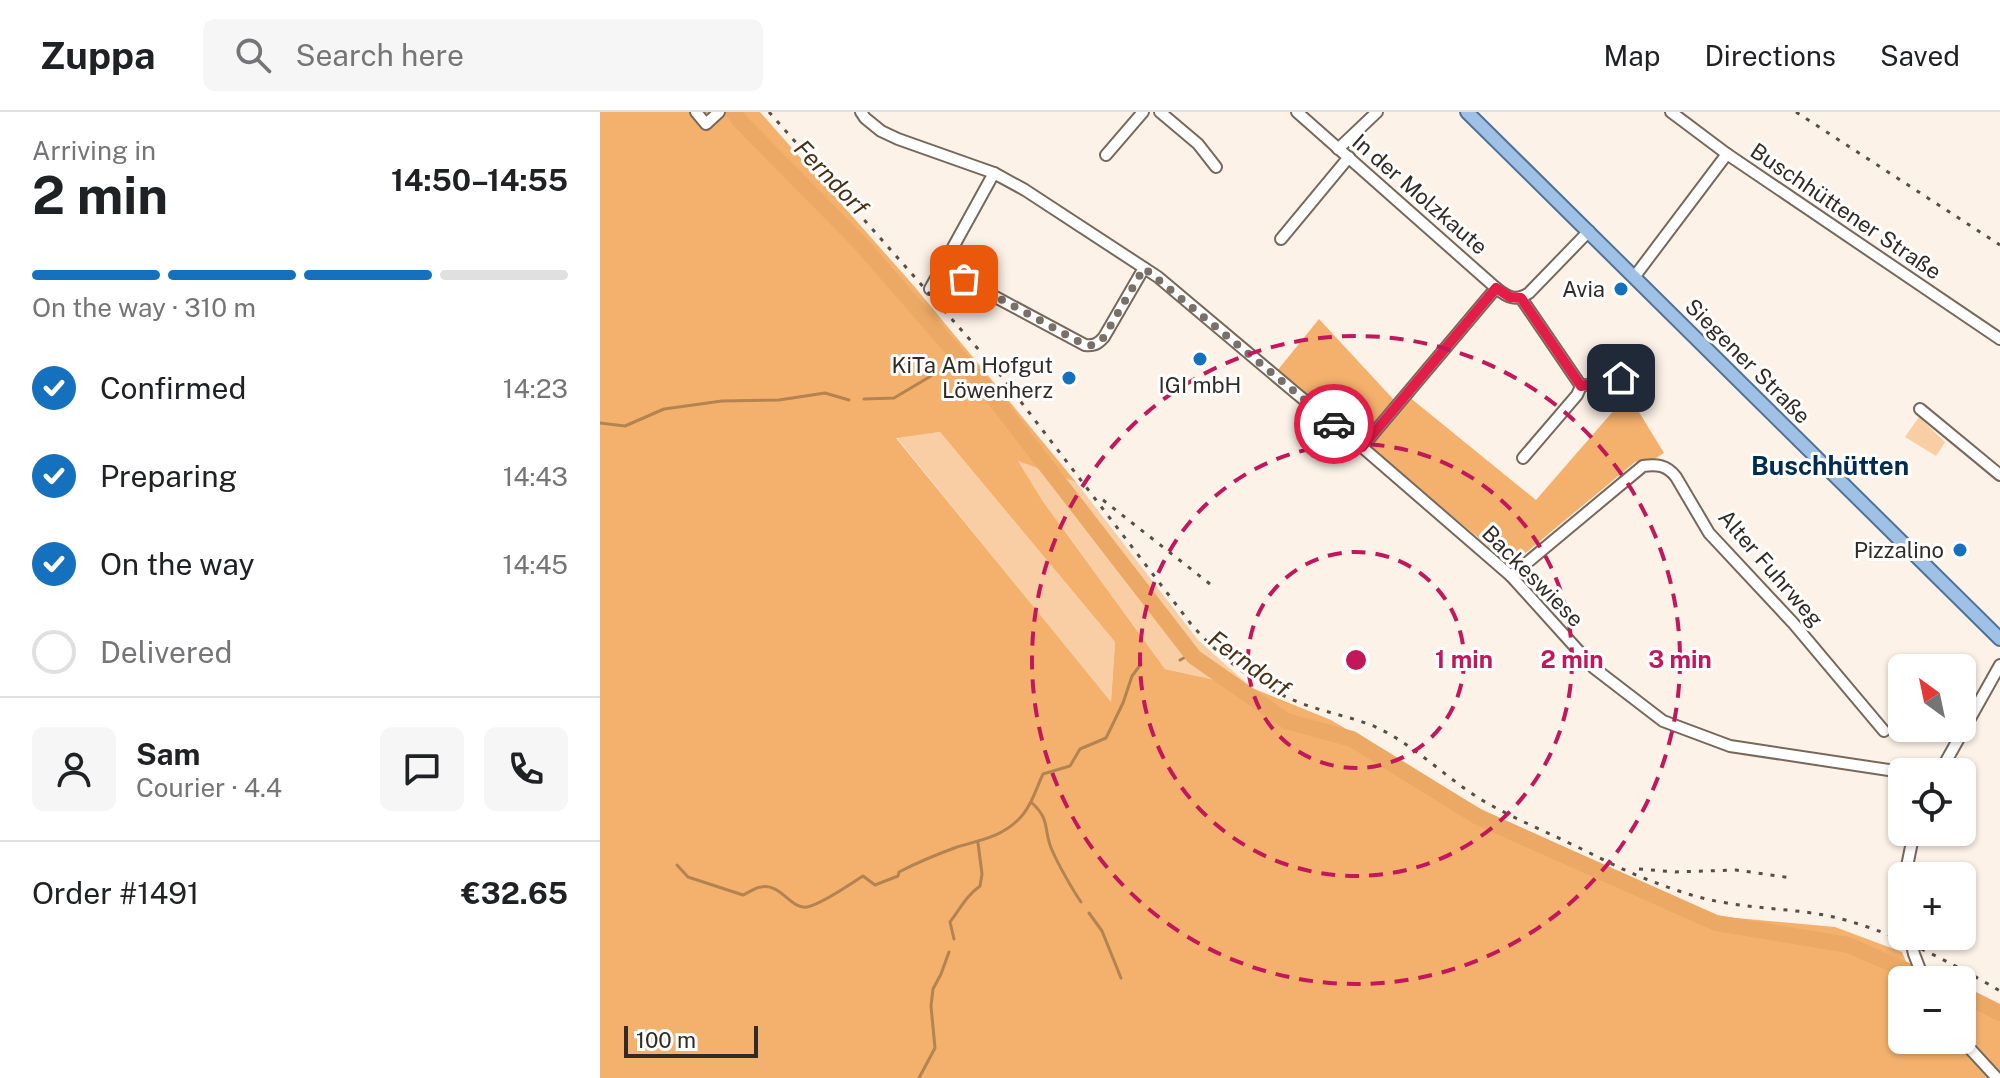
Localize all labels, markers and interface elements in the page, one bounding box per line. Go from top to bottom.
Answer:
search box [203,19,763,91]
text: Zuppa [40,33,155,78]
icon: search [231,33,275,77]
text: Search here [295,37,464,73]
text: Map [1604,39,1660,72]
text: Directions [1704,39,1836,72]
text: Saved [1880,39,1960,72]
street label: In der Molzkaute [1347,128,1493,260]
water label: Ferndorf [789,134,876,222]
text: Arriving in [32,135,156,166]
street label: Buschhüttener Straße [1746,137,1946,285]
text: 14:50–14:55 [391,162,568,198]
text: 2 min [32,165,168,226]
pin [930,245,998,313]
icon: bag [942,257,986,301]
place label: Avia [1562,276,1605,302]
marker: Avia [1612,280,1630,298]
text: On the way · 310 m [32,292,256,323]
street label: Siegener Straße [1680,293,1816,429]
pin [1587,344,1655,412]
marker: IGI mbH [1191,350,1209,368]
place label: KiTa Am Hofgut Löwenherz [891,352,1053,403]
icon: home [1599,356,1643,400]
icon: check [32,366,76,410]
marker: KiTa Am Hofgut Löwenherz [1060,369,1078,387]
text: Confirmed [100,370,246,406]
place label: IGI mbH [1159,372,1241,398]
text: 14:23 [503,373,568,404]
courier [1294,384,1374,464]
icon: car [1312,402,1356,446]
district label: Buschhütten [1751,450,1909,481]
icon: check [32,454,76,498]
text: Preparing [100,458,237,494]
text: 14:43 [503,461,568,492]
street label: Alter Fuhrweg [1713,504,1829,632]
street label: Backeswiese [1477,520,1589,632]
place label: Pizzalino [1854,537,1944,563]
marker: Pizzalino [1951,541,1969,559]
icon: check [32,542,76,586]
text: On the way [100,546,254,582]
text: 14:45 [503,549,568,580]
water label: Ferndorf [1203,624,1297,703]
text: Delivered [100,634,232,670]
text: 1 min [1435,645,1493,673]
text: 2 min [1541,645,1603,673]
text: 3 min [1648,645,1712,673]
centre of rings [1342,646,1370,674]
north arrow [1888,654,1976,742]
map controls [1888,654,1976,1054]
button: person [32,727,116,811]
button: chat [380,727,464,811]
button: phone [484,727,568,811]
text: Sam [136,736,200,772]
button: locate [1888,758,1976,846]
text: Courier · 4.4 [136,772,282,803]
button: + [1888,862,1976,950]
text: Order #1491 [32,875,199,911]
text: €32.65 [461,875,568,911]
button: − [1888,966,1976,1054]
scale bar [624,1022,758,1058]
text: 100 m [636,1027,696,1053]

